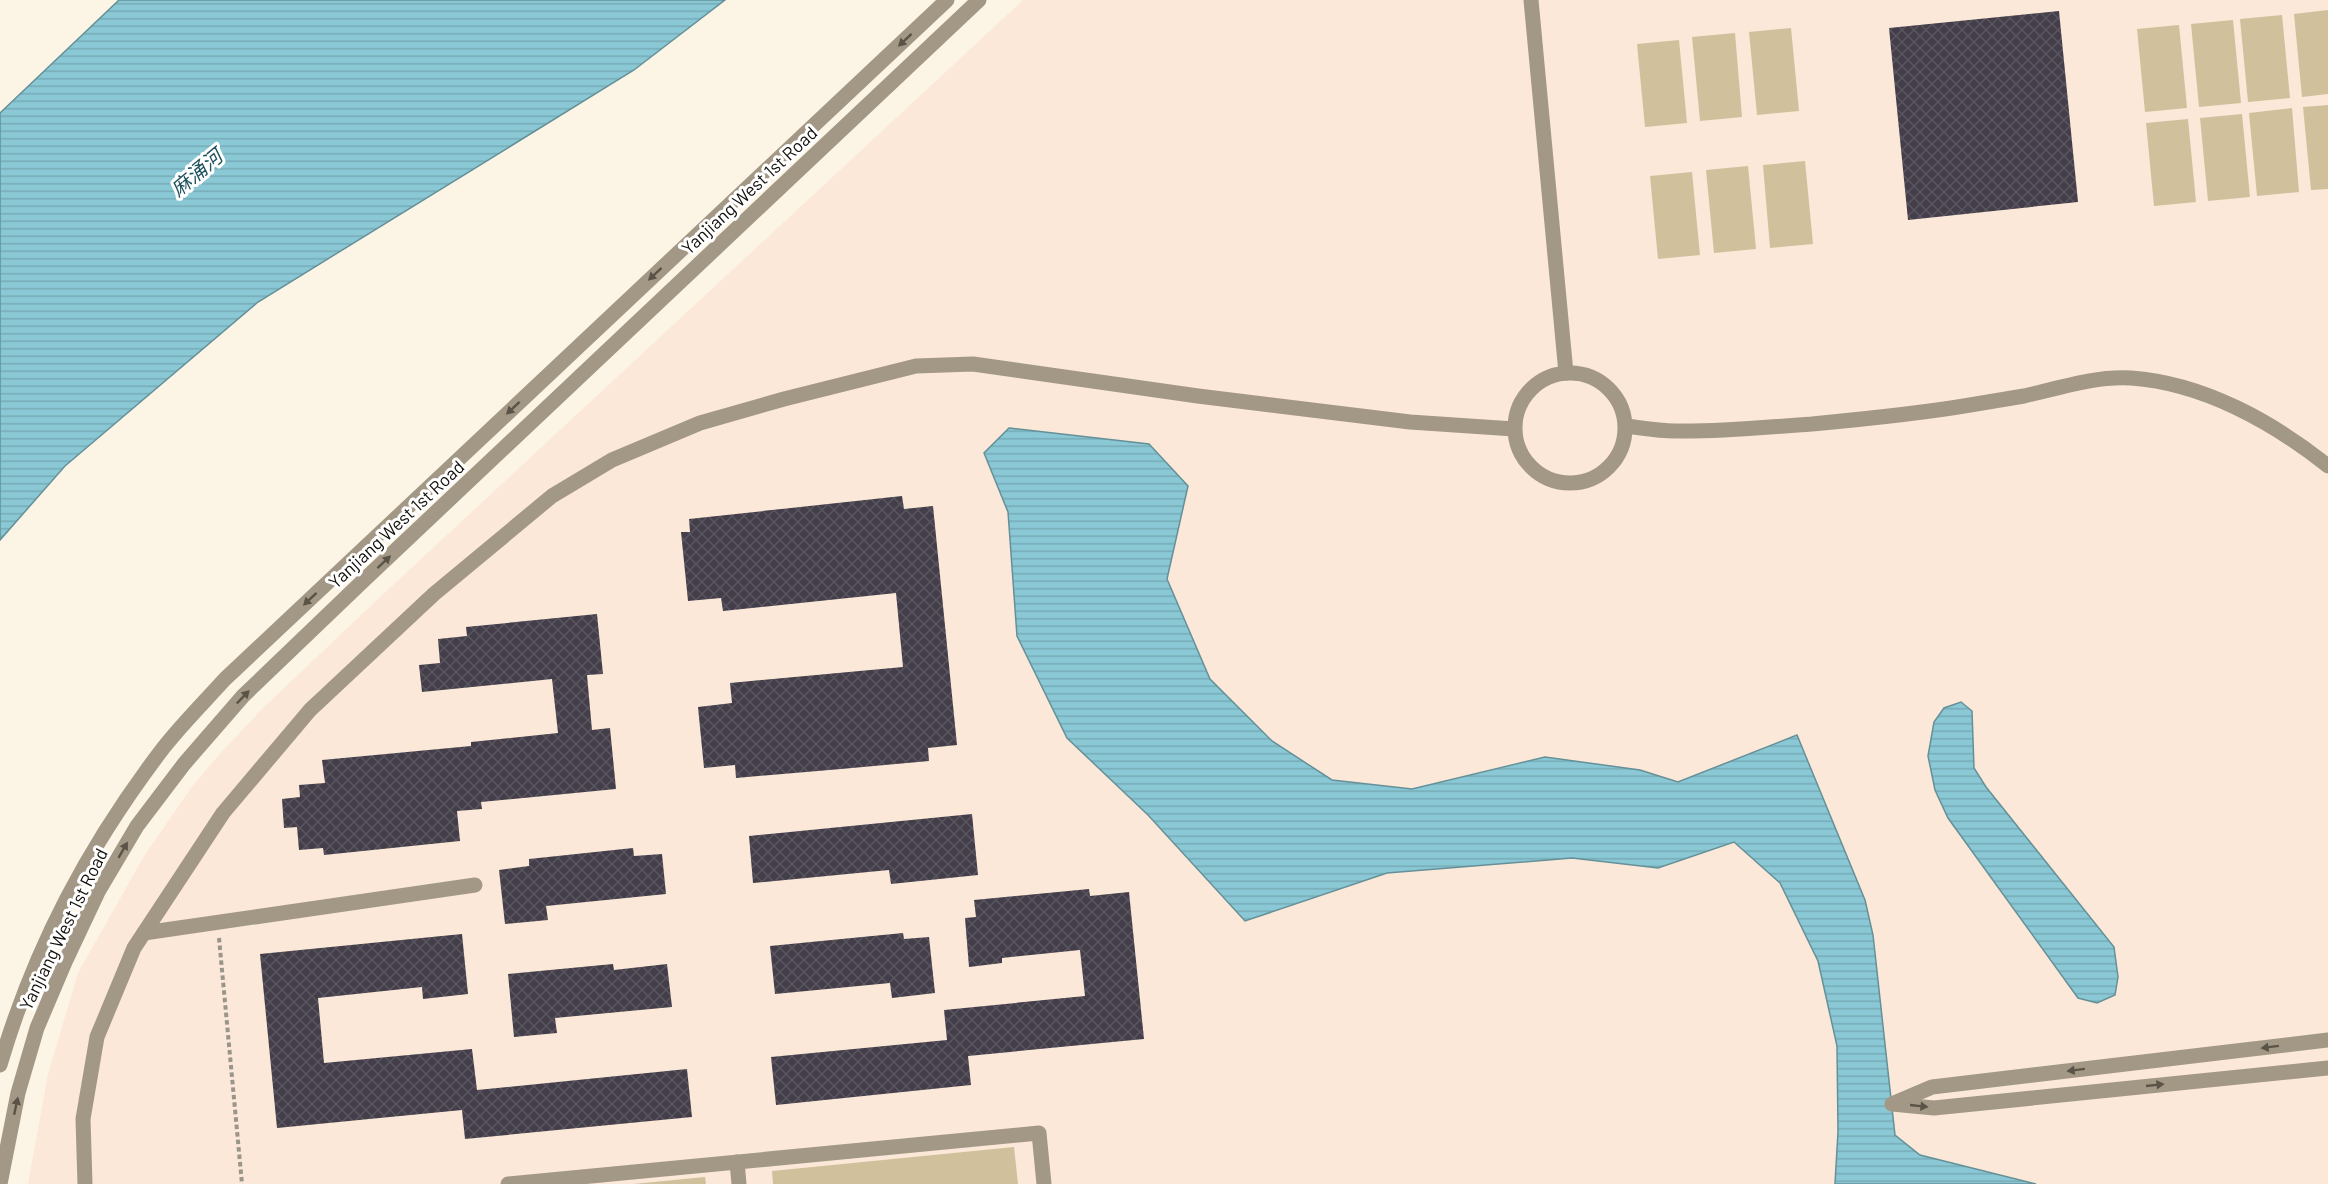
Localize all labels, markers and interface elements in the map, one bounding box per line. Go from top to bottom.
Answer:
one-way arrow [897,33,912,47]
street label: Yanjiang West 1st Road [677,121,821,259]
water label: 麻涌河 [165,141,230,200]
one-way arrow [648,267,663,281]
one-way arrow [506,400,520,414]
street label: Yanjiang West 1st Road [324,455,468,593]
one-way arrow [376,555,390,569]
one-way arrow [302,592,317,606]
one-way arrow [236,690,250,704]
one-way arrow [118,841,128,858]
street label: Yanjiang West 1st Road [14,844,112,1014]
one-way arrow [2260,1043,2279,1052]
one-way arrow [2067,1066,2086,1075]
one-way arrow [2146,1081,2165,1090]
one-way arrow [11,1097,21,1115]
one-way arrow [1910,1101,1929,1111]

